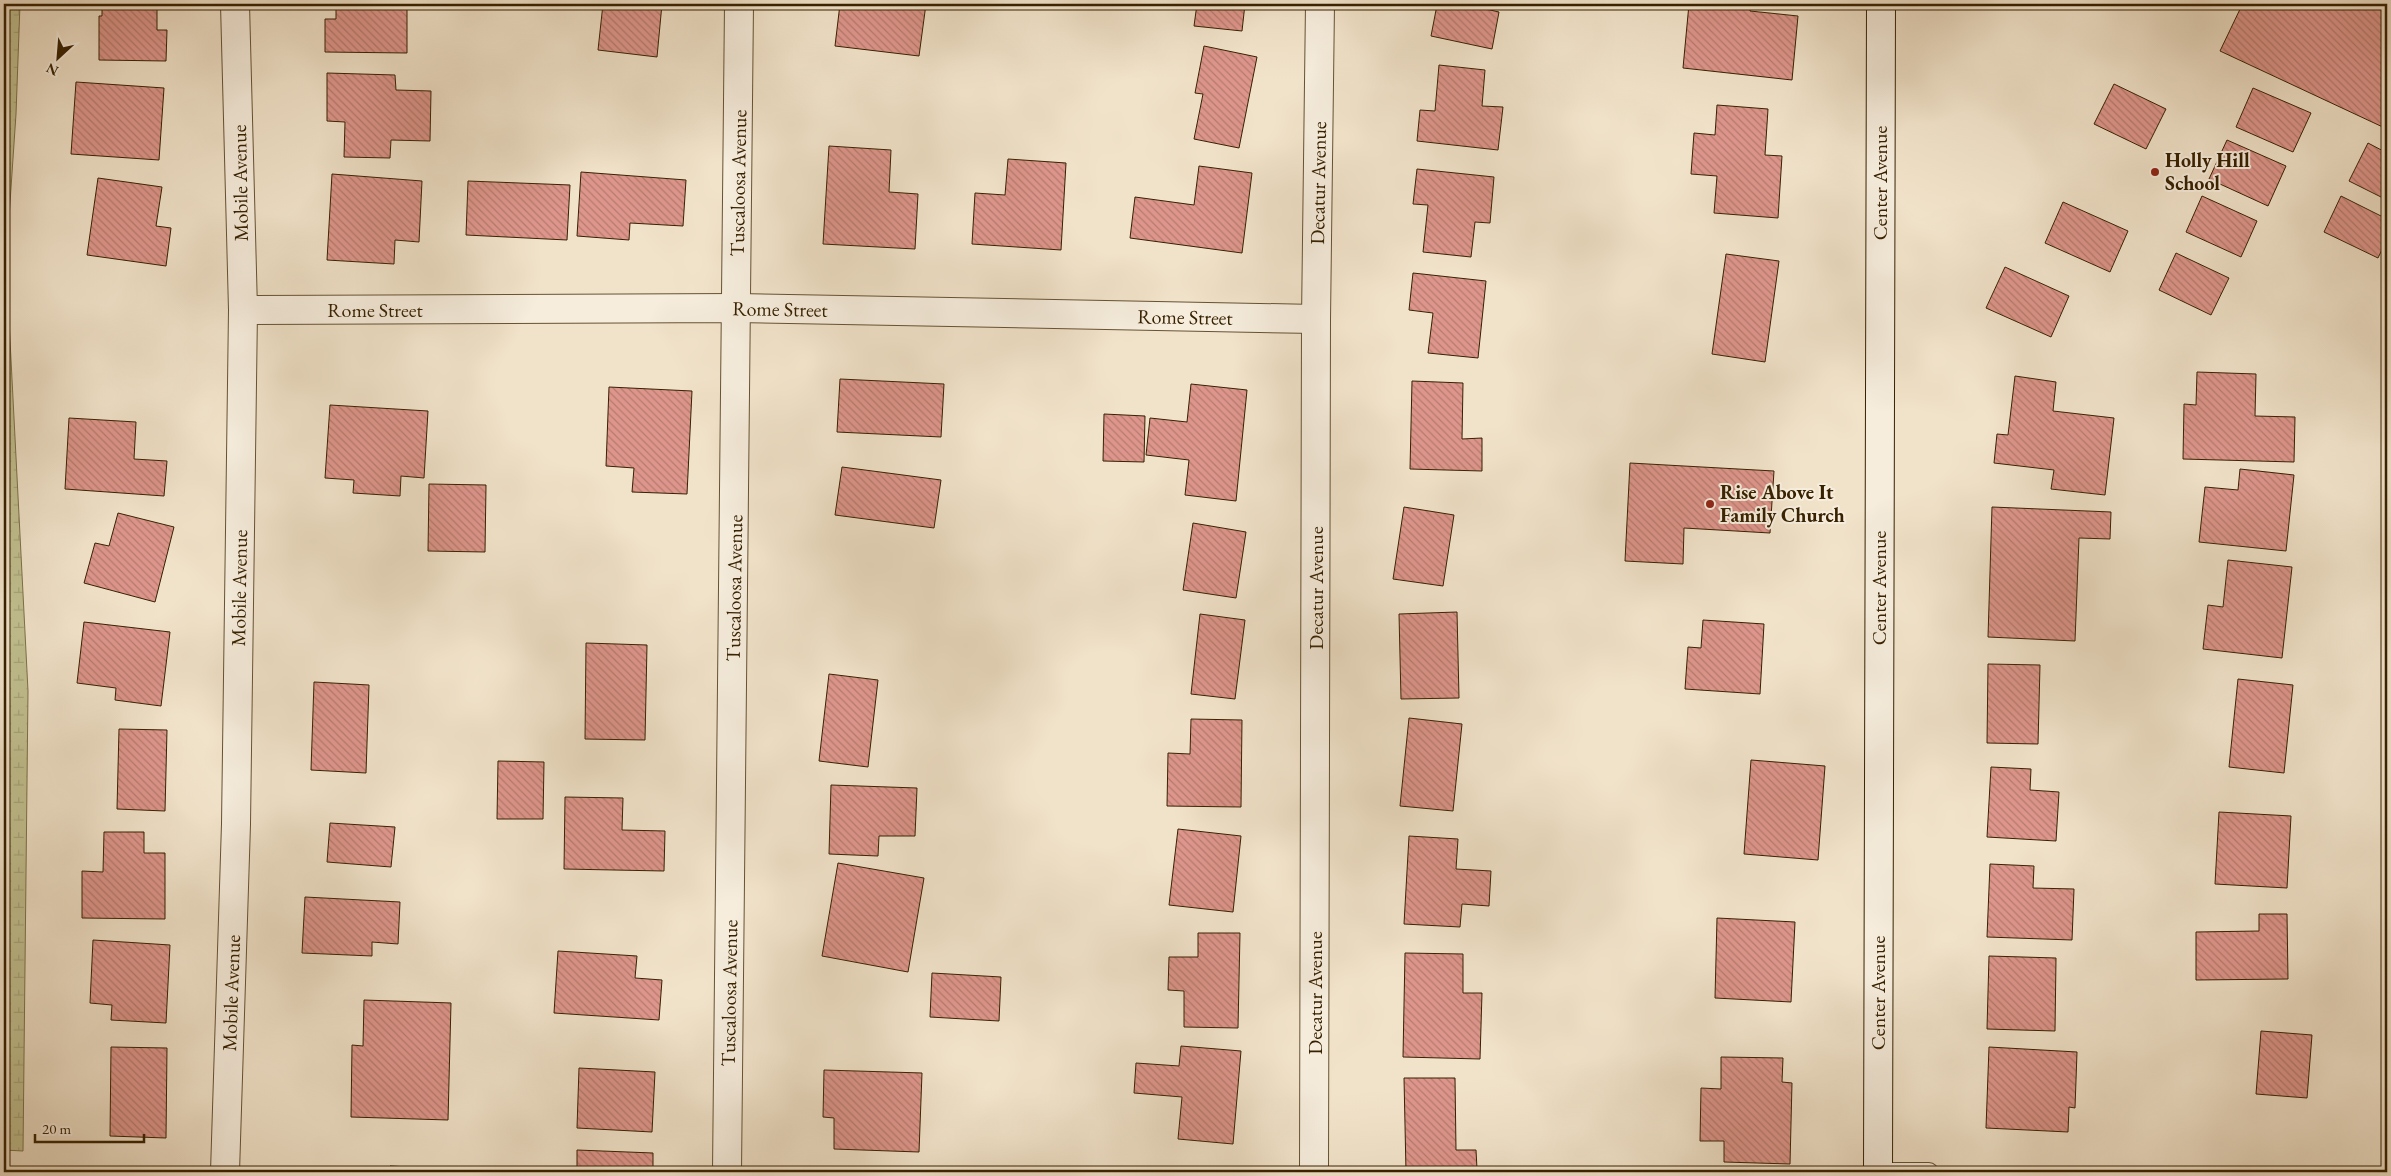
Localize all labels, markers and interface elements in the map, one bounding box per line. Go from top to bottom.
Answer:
north arrow [32,32,82,82]
text: N [43,59,61,80]
street label: Tuscaloosa Avenue [724,109,752,257]
street label: Decatur Avenue [1304,121,1332,245]
street label: Mobile Avenue [226,124,254,242]
street label: Center Avenue [1867,125,1893,240]
place label: Holly Hill School [2165,147,2250,196]
marker: Holly Hill School [2149,166,2161,178]
street label: Rome Street [732,295,829,323]
street label: Rome Street [327,297,423,323]
street label: Rome Street [1137,303,1234,331]
place label: Rise Above It Family Church [1720,479,1845,528]
marker: Rise Above It Family Church [1704,498,1716,510]
street label: Tuscaloosa Avenue [720,514,748,662]
street label: Decatur Avenue [1303,526,1329,650]
street label: Mobile Avenue [225,529,253,647]
street label: Center Avenue [1866,530,1892,645]
street label: Tuscaloosa Avenue [715,919,743,1067]
street label: Decatur Avenue [1302,931,1328,1055]
street label: Mobile Avenue [216,934,246,1052]
street label: Center Avenue [1865,935,1891,1050]
scale bar [35,1111,144,1143]
text: 20 m [42,1119,71,1138]

